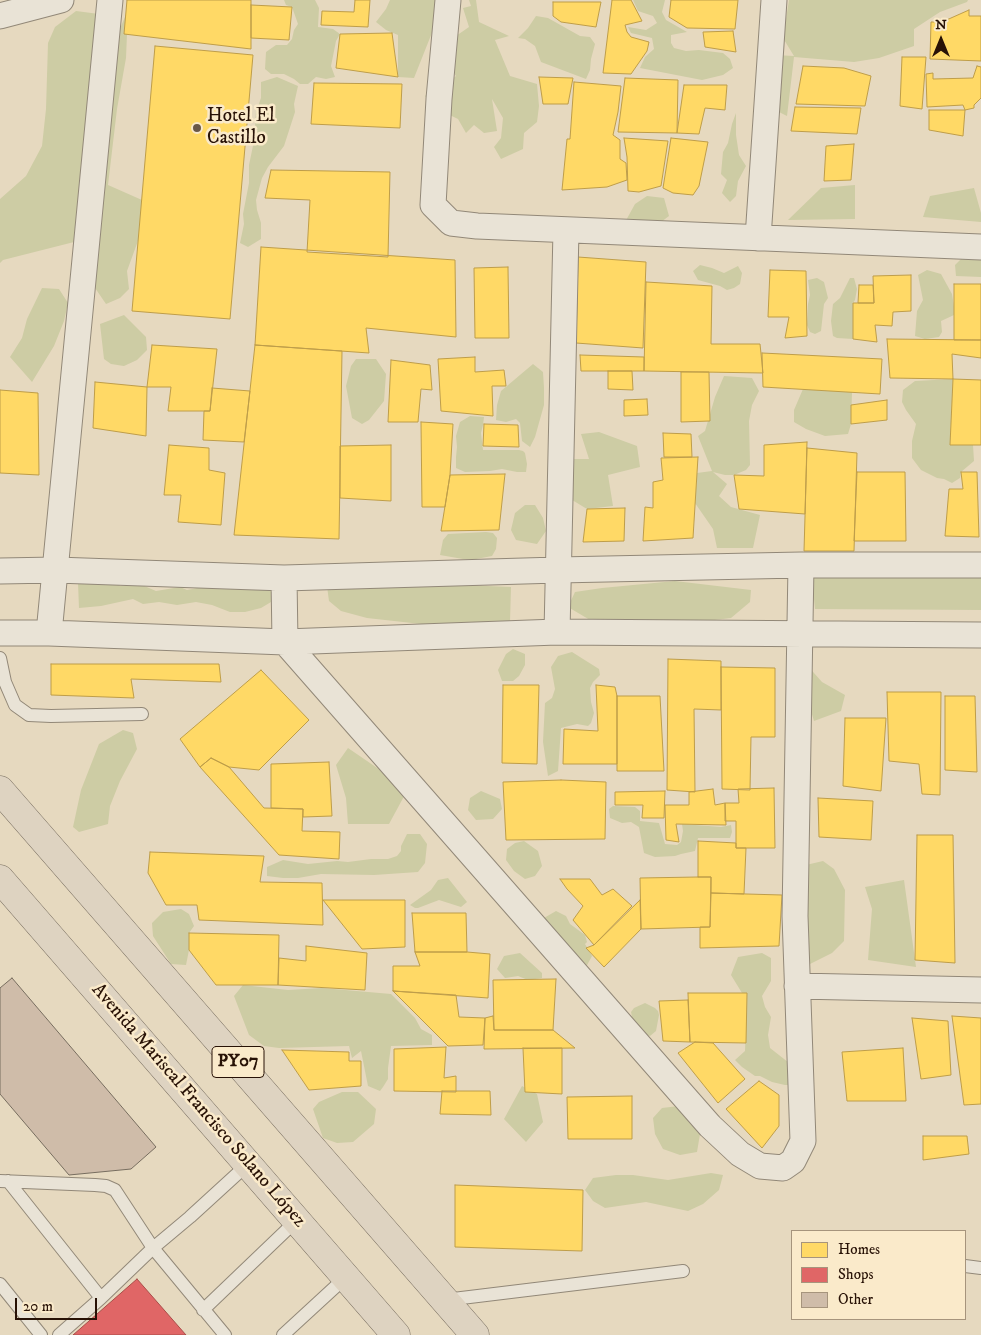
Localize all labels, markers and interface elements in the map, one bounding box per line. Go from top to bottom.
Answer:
north arrow [916,15,966,65]
text: N [935,16,947,34]
place label: Hotel El Castillo [207,106,275,150]
marker: Hotel El Castillo [191,122,203,134]
street label: Avenida Mariscal Francisco Solano López [86,979,310,1233]
road number: PY07 [212,1046,264,1078]
legend [791,1230,966,1320]
text: Homes [838,1240,880,1259]
text: Shops [838,1265,874,1284]
scale bar [18,1288,100,1320]
text: Other [838,1290,873,1309]
text: 20 m [23,1297,53,1316]

